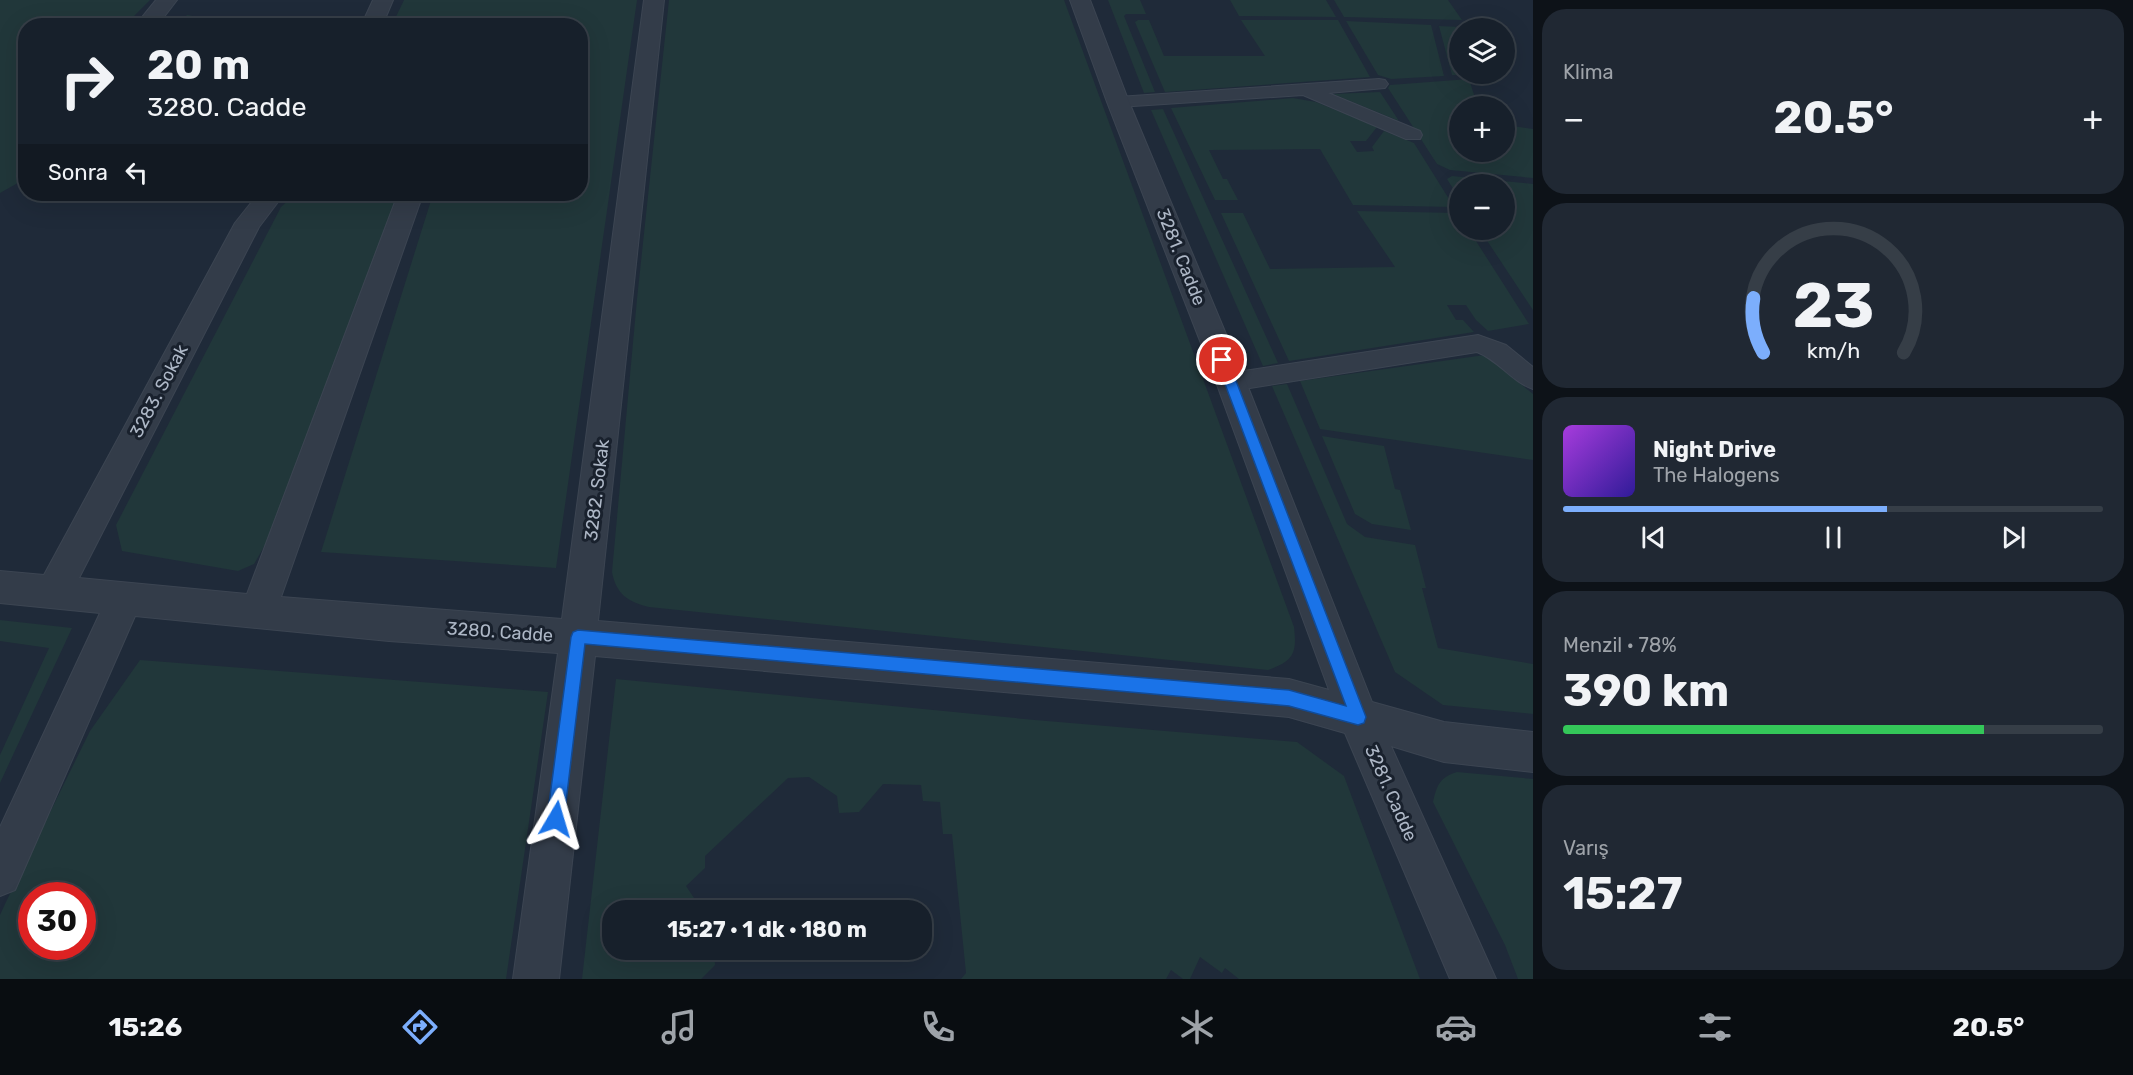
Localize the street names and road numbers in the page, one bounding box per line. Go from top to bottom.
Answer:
street label: 3281. Cadde [1152,205,1210,309]
street label: 3283. Sokak [125,340,193,441]
street label: 3282. Sokak [580,437,614,542]
street label: 3280. Cadde [446,617,554,647]
street label: 3281. Cadde [1360,742,1422,844]

